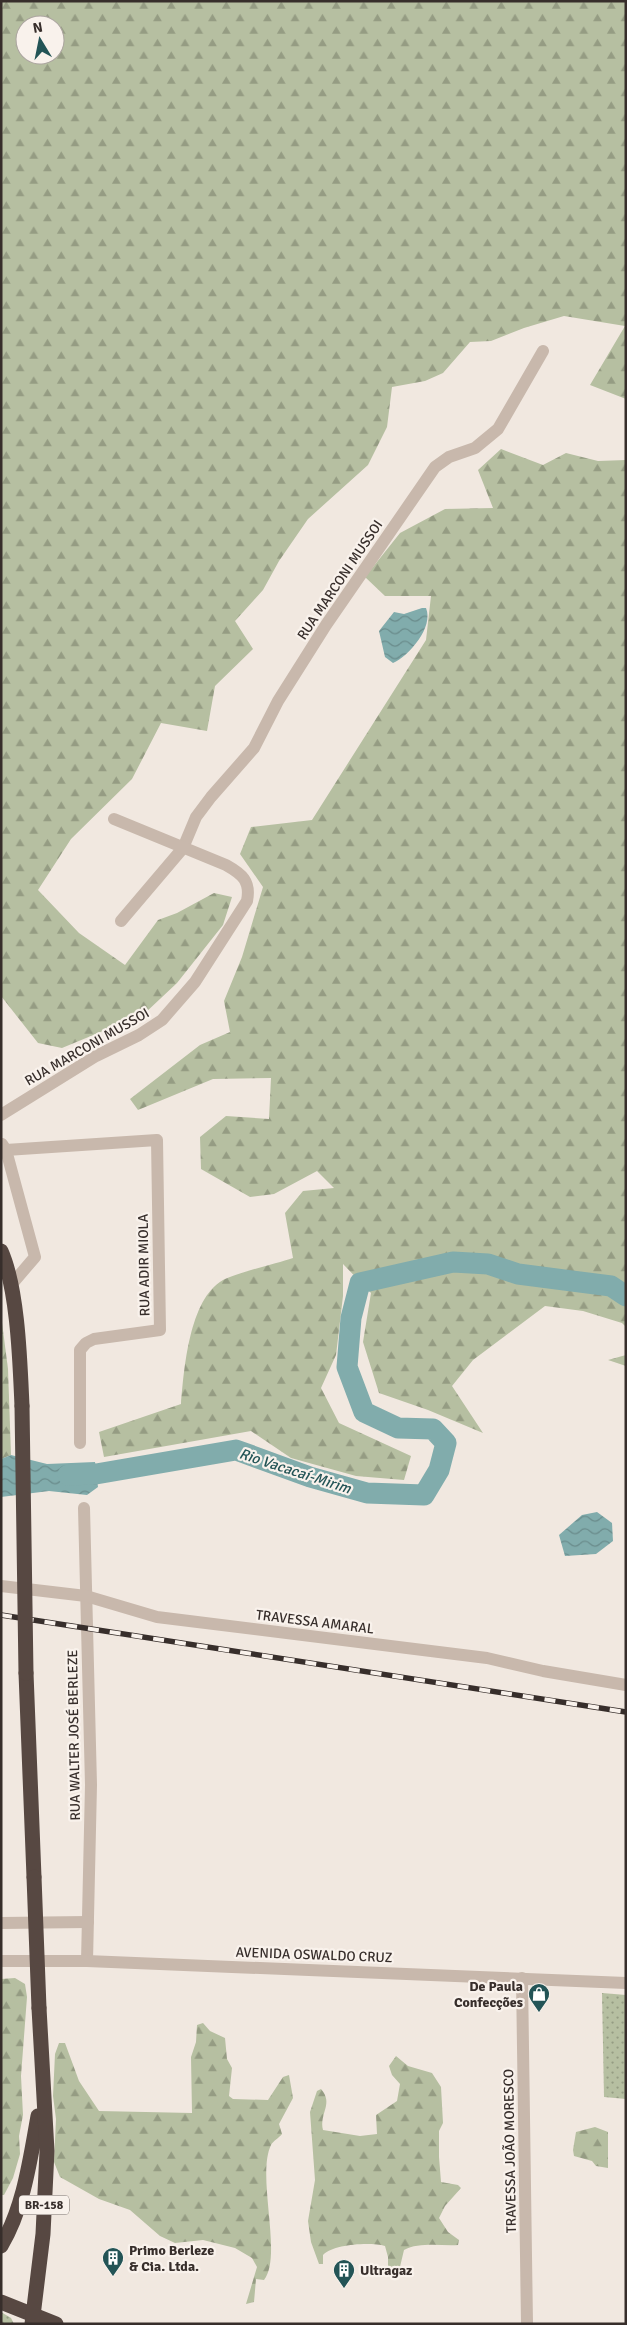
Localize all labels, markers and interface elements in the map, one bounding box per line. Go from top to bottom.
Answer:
north arrow [15,15,65,65]
text: N [32,18,44,37]
street label: RUA MARCONI MUSSOI [294,517,386,643]
street label: RUA MARCONI MUSSOI [22,1004,152,1090]
street label: RUA ADIR MIOLA [135,1213,153,1316]
water label: Rio Vacacaí-Mirim [237,1444,354,1498]
street label: TRAVESSA AMARAL [255,1606,375,1638]
street label: RUA WALTER JOSÉ BERLEZE [64,1649,84,1821]
street label: AVENIDA OSWALDO CRUZ [235,1944,393,1966]
place label: De Paula Confecções [454,1978,523,2011]
shop icon: De Paula Confecções [527,1982,551,2013]
street label: TRAVESSA JOÃO MORESCO [500,2069,520,2233]
road number: BR-158 [19,2196,69,2214]
place label: Primo Berleze & Cia. Ltda. [129,2242,214,2275]
building icon: Primo Berleze & Cia. Ltda. [101,2246,125,2277]
building icon: Ultragaz [332,2258,356,2289]
place label: Ultragaz [360,2262,412,2279]

